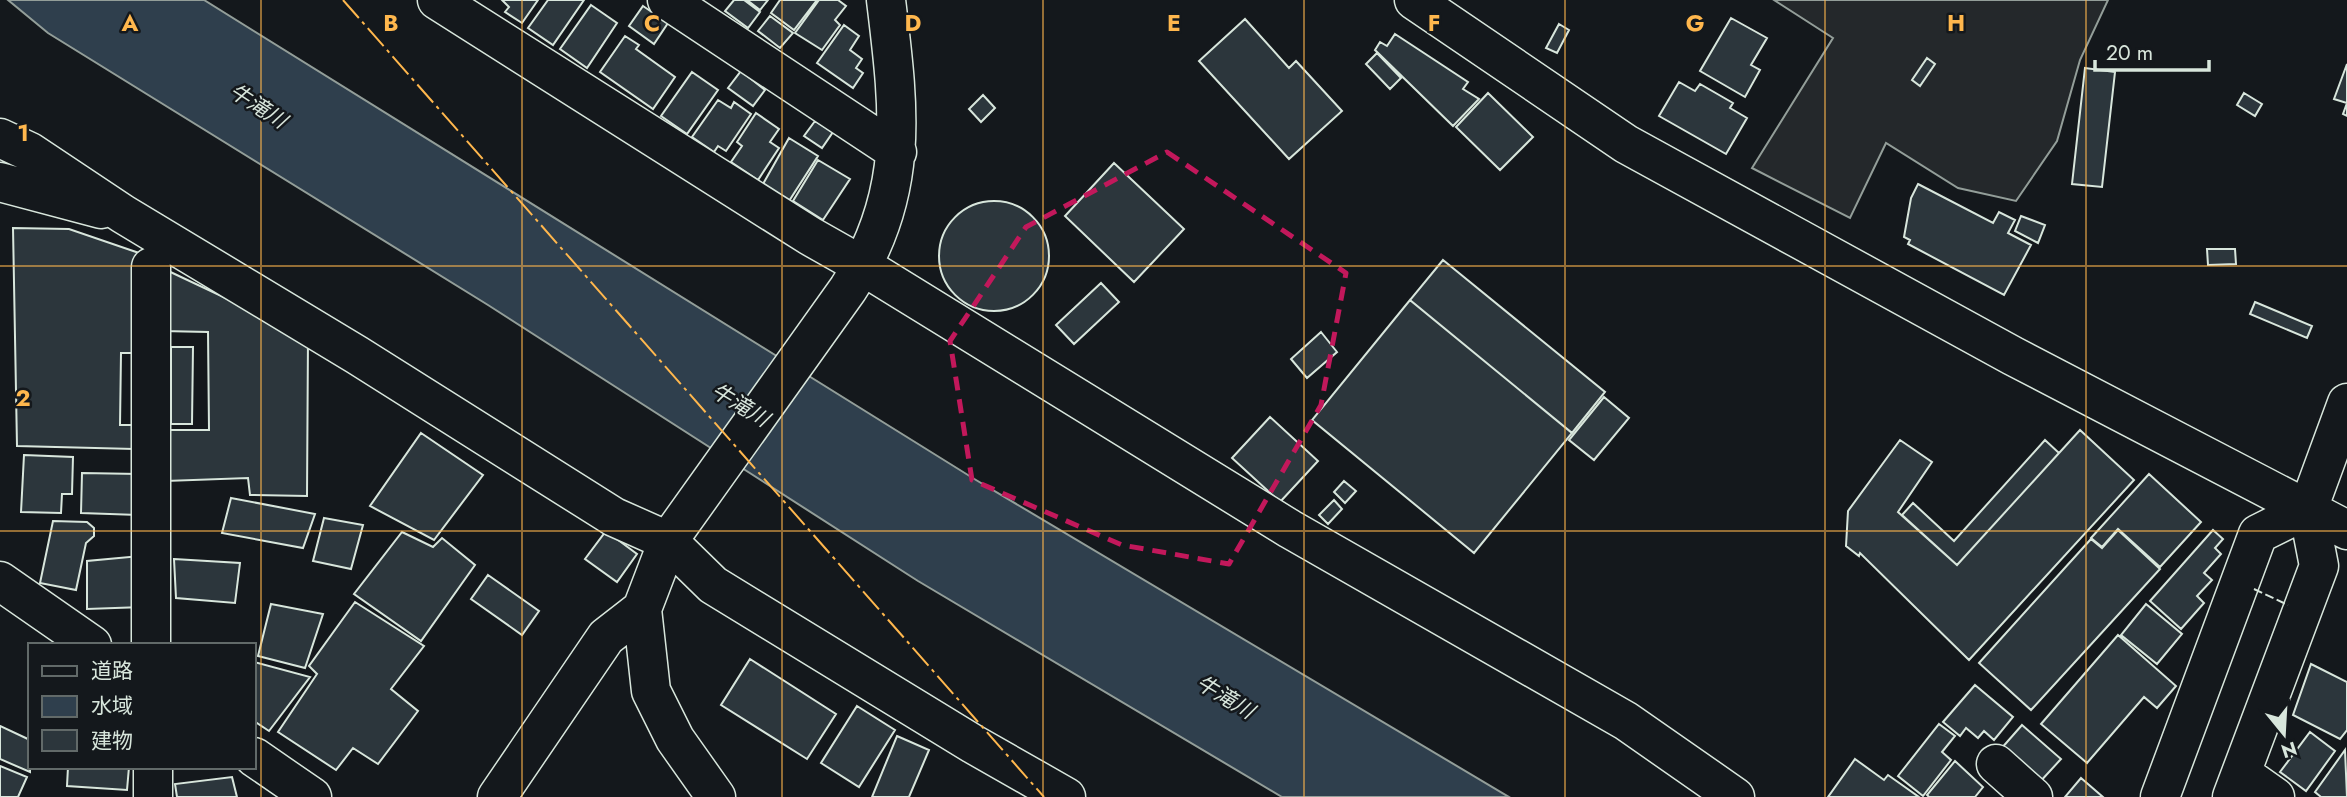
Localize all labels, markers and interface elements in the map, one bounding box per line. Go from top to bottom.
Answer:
text: A [121,6,139,40]
text: B [383,6,399,40]
text: C [644,6,660,40]
text: D [905,6,922,40]
text: E [1167,6,1181,40]
text: F [1428,6,1440,40]
text: G [1686,6,1704,40]
text: H [1947,6,1965,40]
scale bar [2095,28,2209,72]
text: 20 m [2106,38,2153,68]
water label: 牛滝川 [223,76,294,137]
text: 1 [17,116,29,150]
water label: 牛滝川 [705,376,776,435]
text: 2 [15,381,31,415]
legend [28,643,256,769]
text: 道路 [91,656,133,686]
water label: 牛滝川 [1190,668,1261,727]
text: 水域 [91,691,133,721]
north arrow [2249,699,2319,769]
text: 建物 [91,726,133,756]
text: N [2278,735,2300,765]

